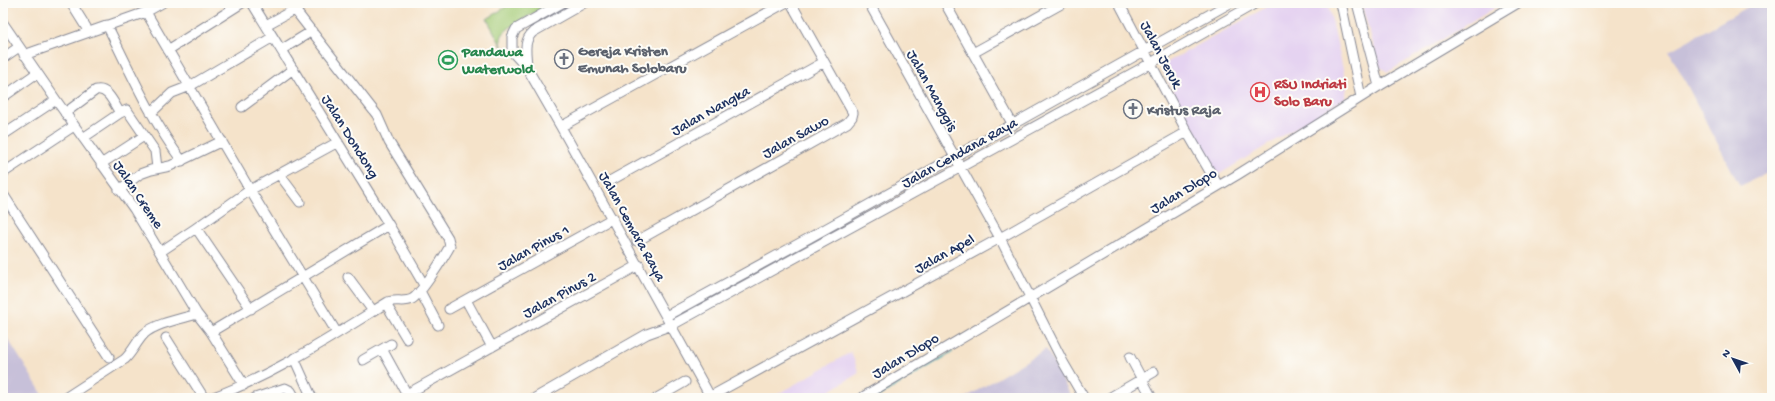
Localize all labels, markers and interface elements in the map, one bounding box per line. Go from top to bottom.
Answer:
street label: Jalan Jeruk [1135,18,1186,93]
place label: Gereja Kristen Emunah Solobaru [578,43,687,78]
place label: Pandawa Waterwold [461,44,536,79]
street label: Jalan Manggis [901,47,961,135]
church icon: Gereja Kristen Emunah Solobaru [553,48,575,70]
sports icon: Pandawa Waterwold [437,49,459,71]
place label: RSU Indriati Solo Baru [1273,76,1347,111]
hospital icon: RSU Indriati Solo Baru [1249,81,1271,103]
street label: Jalan Nangka [668,82,754,141]
street label: Jalan Dondong [316,92,382,182]
church icon: Kristus Raja [1122,98,1144,120]
place label: Kristus Raja [1146,102,1221,120]
street label: Jalan Sawo [760,112,833,163]
street label: Jalan Cendana Raya [899,114,1022,193]
street label: Jalan Creme [108,158,167,233]
street label: Jalan Dlopo [1147,165,1221,219]
street label: Jalan Cemara Raya [594,169,669,285]
street label: Jalan Pinus 1 [495,222,573,276]
street label: Jalan Apel [912,231,978,279]
street label: Jalan Pinus 2 [520,268,600,323]
street label: Jalan Dlopo [869,330,943,384]
north arrow [1713,339,1753,379]
text: N [1720,347,1734,360]

